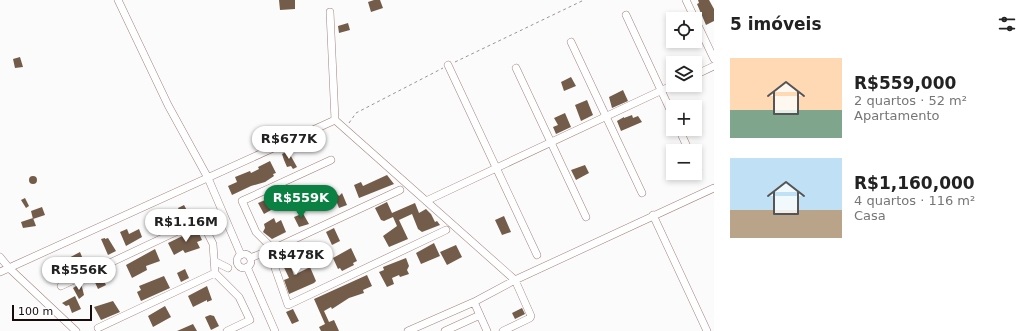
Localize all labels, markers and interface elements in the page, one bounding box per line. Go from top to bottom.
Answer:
map controls [666,12,702,180]
button: locate [666,12,702,48]
icon: filters [996,13,1018,35]
text: 5 imóveis [730,14,822,34]
button: layers [666,56,702,92]
text: R$559,000 [854,73,956,93]
icon: home [762,74,810,122]
text: 2 quartos · 52 m² [854,93,967,108]
button: + [666,100,702,136]
text: Apartamento [854,108,939,123]
pin: R$677K [256,126,322,160]
text: R$677K [261,131,317,146]
button: − [666,144,702,180]
text: R$1,160,000 [854,173,975,193]
icon: home [762,174,810,222]
pin: R$559K [268,185,334,219]
text: R$559K [273,190,329,205]
text: 4 quartos · 116 m² [854,193,975,208]
text: Casa [854,208,886,223]
pin: R$1.16M [149,209,223,243]
text: R$1.16M [154,214,218,229]
pin: R$478K [263,242,329,276]
text: R$478K [268,247,324,262]
pin: R$556K [46,257,112,291]
text: R$556K [51,262,107,277]
scale bar [12,303,92,322]
text: 100 m [18,305,53,318]

